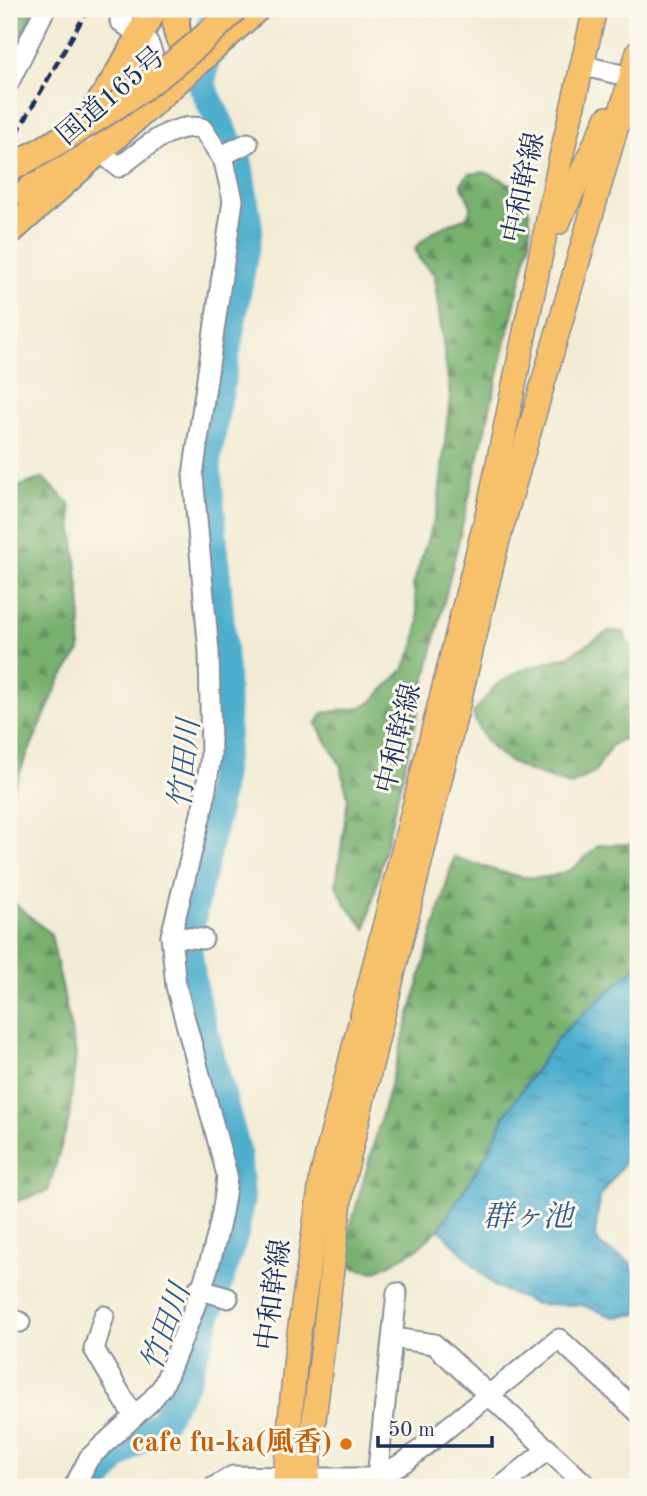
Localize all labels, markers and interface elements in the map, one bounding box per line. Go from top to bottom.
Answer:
street label: 国道165号 [51,41,171,151]
street label: 中和幹線 [497,130,550,246]
street label: 中和幹線 [370,681,427,797]
water label: 竹田川 [163,714,206,810]
water label: 群ヶ池 [483,1200,576,1233]
street label: 中和幹線 [250,1237,297,1352]
water label: 竹田川 [135,1277,198,1375]
scale bar [378,1405,491,1449]
text: 50 m [388,1420,435,1441]
place label: cafe fu-ka(風香) [132,1427,332,1458]
marker: cafe fu-ka(風香) [338,1436,354,1452]

